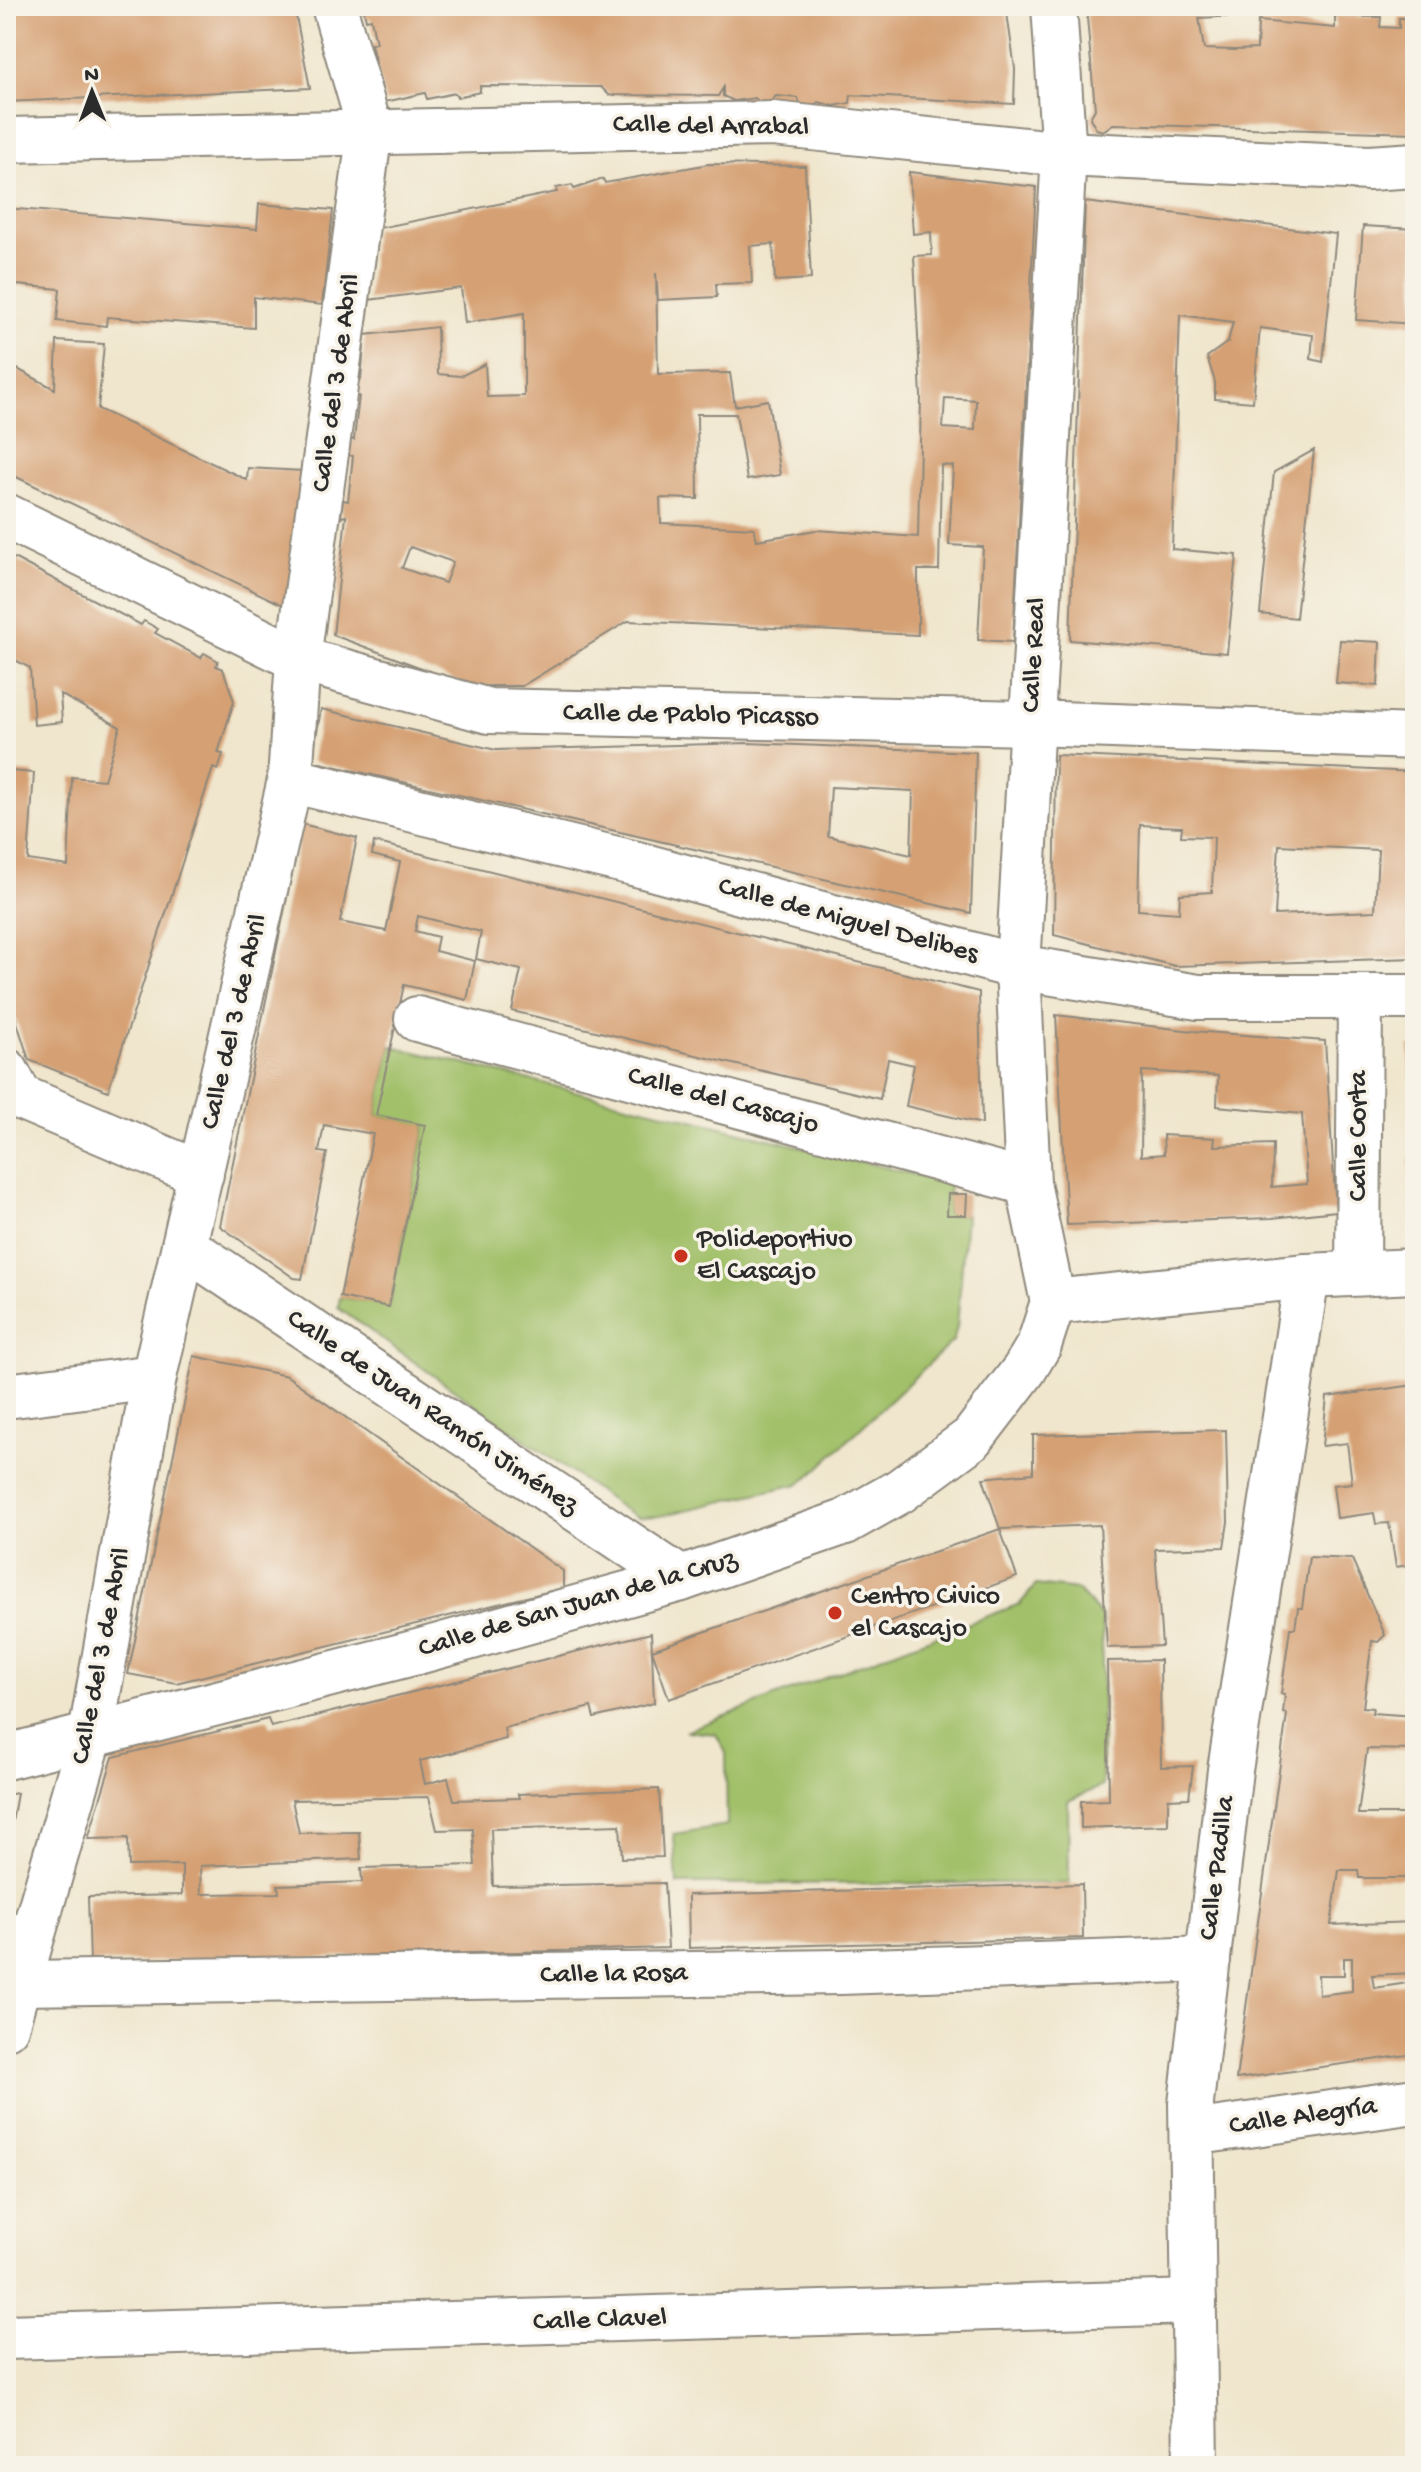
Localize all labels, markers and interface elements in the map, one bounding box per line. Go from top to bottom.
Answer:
north arrow [52,52,132,132]
text: N [84,63,99,89]
street label: Calle del Arrabal [613,109,809,145]
street label: Calle del 3 de Abril [305,272,369,494]
street label: Calle Real [1016,597,1054,713]
street label: Calle de Pablo Picasso [562,697,820,735]
street label: Calle de Miguel Delibes [714,870,982,972]
street label: Calle del 3 de Abril [194,911,276,1133]
street label: Calle del Cascajo [624,1060,822,1142]
street label: Calle Corta [1343,1069,1376,1201]
place label: Polideportivo El Cascajo [696,1224,853,1289]
marker: Polideportivo El Cascajo [672,1247,690,1265]
street label: Calle de Juan Ramón Jiménez [280,1303,586,1524]
street label: Calle de San Juan de la Cruz [415,1543,743,1666]
street label: Calle del 3 de Abril [65,1545,139,1767]
place label: Centro Civico el Cascajo [851,1581,1000,1646]
marker: Centro Civico el Cascajo [826,1604,844,1622]
street label: Calle Padilla [1193,1792,1243,1942]
street label: Calle la Rosa [540,1957,689,1993]
street label: Calle Alegría [1227,2090,1380,2144]
street label: Calle Clavel [532,2302,668,2340]

